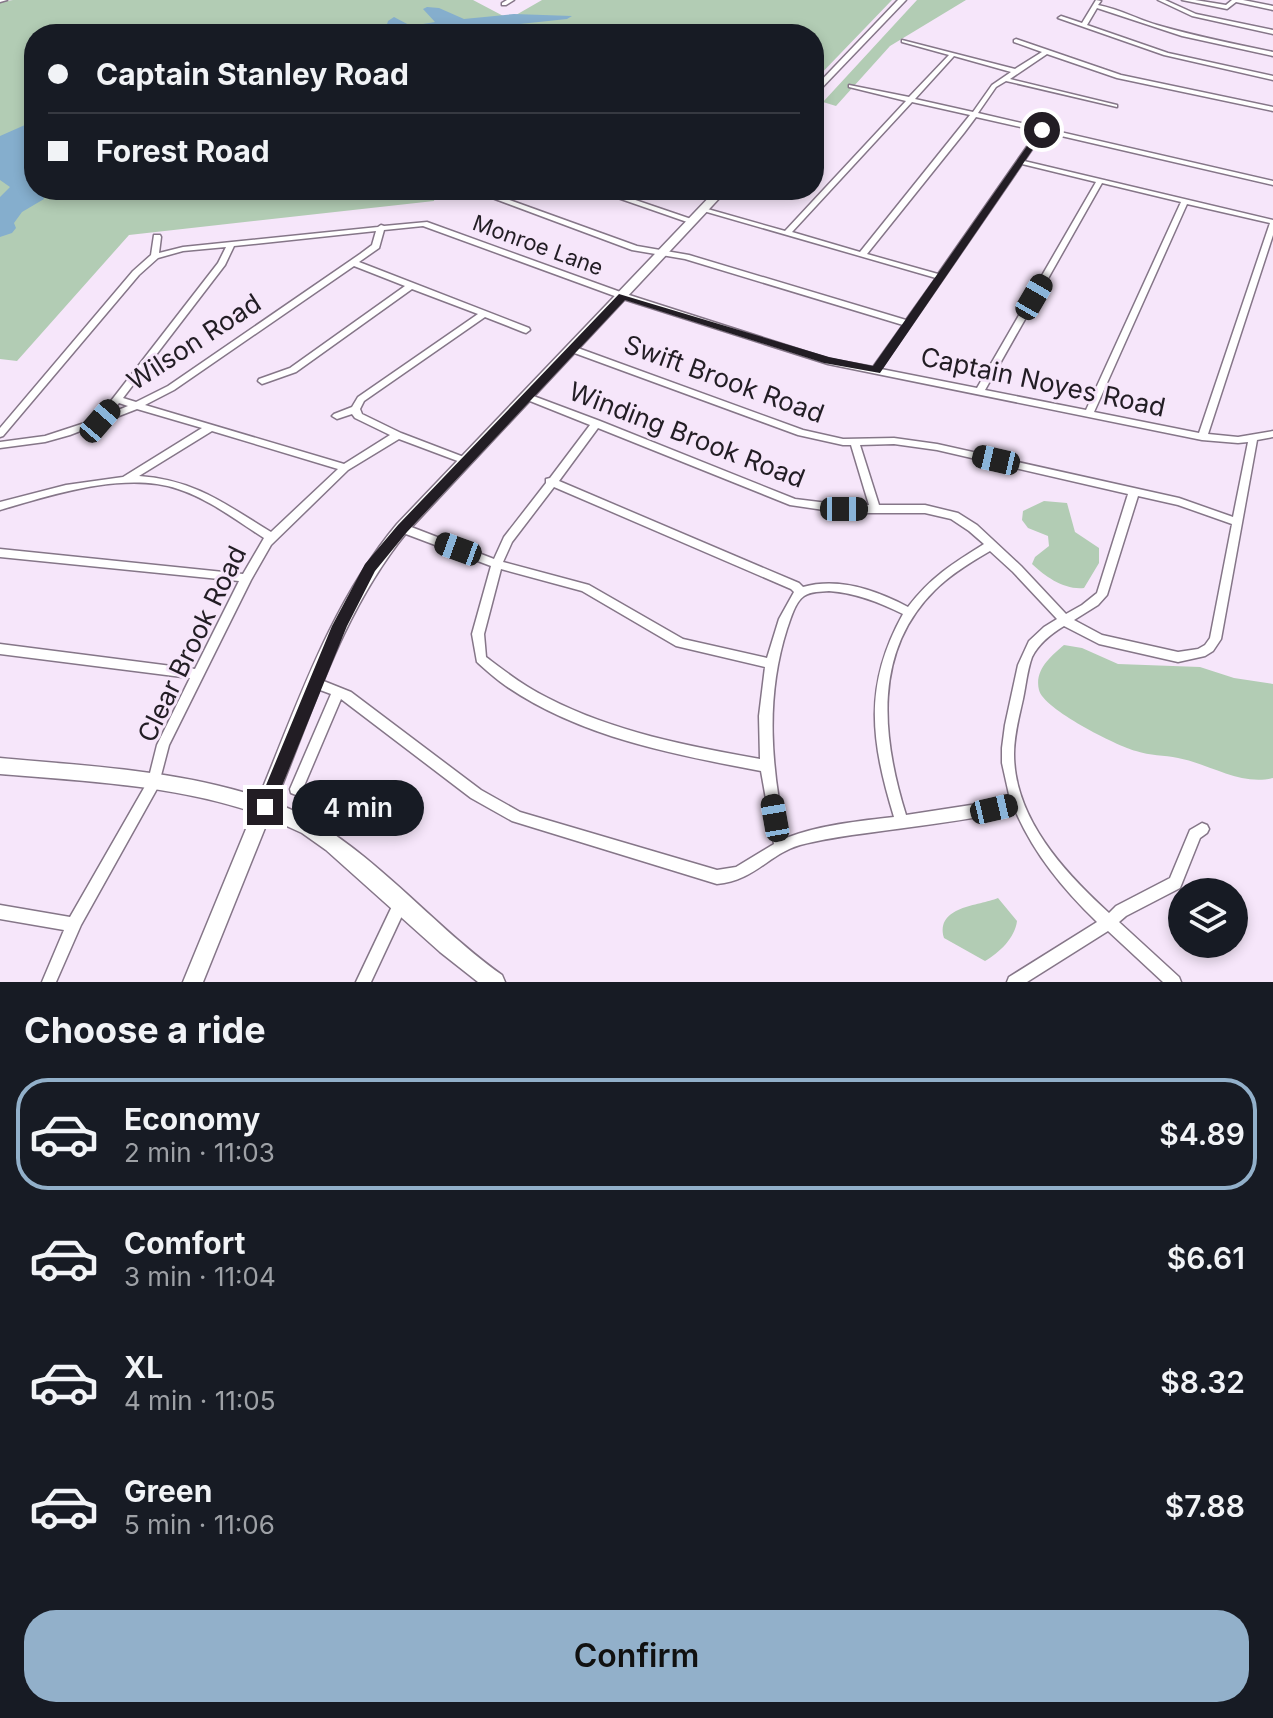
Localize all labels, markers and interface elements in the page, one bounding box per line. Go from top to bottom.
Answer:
text: Captain Stanley Road [96,56,409,92]
route start [1024,112,1060,148]
text: Forest Road [96,133,270,169]
street label: Monroe Lane [469,209,607,281]
car [1012,270,1056,324]
street label: Wilson Road [121,287,266,396]
street label: Swift Brook Road [620,328,828,429]
street label: Captain Noyes Road [918,340,1168,423]
street label: Winding Brook Road [565,375,809,494]
car [75,395,125,447]
car [970,443,1022,477]
car [820,497,868,521]
car [431,530,485,568]
street label: Clear Brook Road [131,541,252,747]
callout: 4 min [293,779,425,835]
route end [247,789,283,825]
text: 4 min [323,792,393,823]
car [759,792,791,844]
car [968,792,1020,826]
map controls [1168,878,1248,958]
button: layers [1168,878,1248,958]
text: Choose a ride [24,1008,266,1052]
icon: car [28,1098,100,1170]
text: Economy [124,1101,260,1137]
text: $4.89 [1159,1116,1245,1152]
text: 2 min · 11:03 [124,1137,275,1168]
icon: car [28,1222,100,1294]
text: Comfort [124,1225,245,1261]
text: $6.61 [1167,1240,1245,1276]
text: 3 min · 11:04 [124,1261,276,1292]
icon: car [28,1346,100,1418]
text: XL [124,1349,163,1385]
text: $8.32 [1160,1364,1245,1400]
text: 4 min · 11:05 [124,1385,276,1416]
icon: car [28,1470,100,1542]
text: Green [124,1473,212,1509]
text: $7.88 [1165,1488,1245,1524]
text: 5 min · 11:06 [124,1509,275,1540]
button: Confirm [24,1610,1249,1702]

